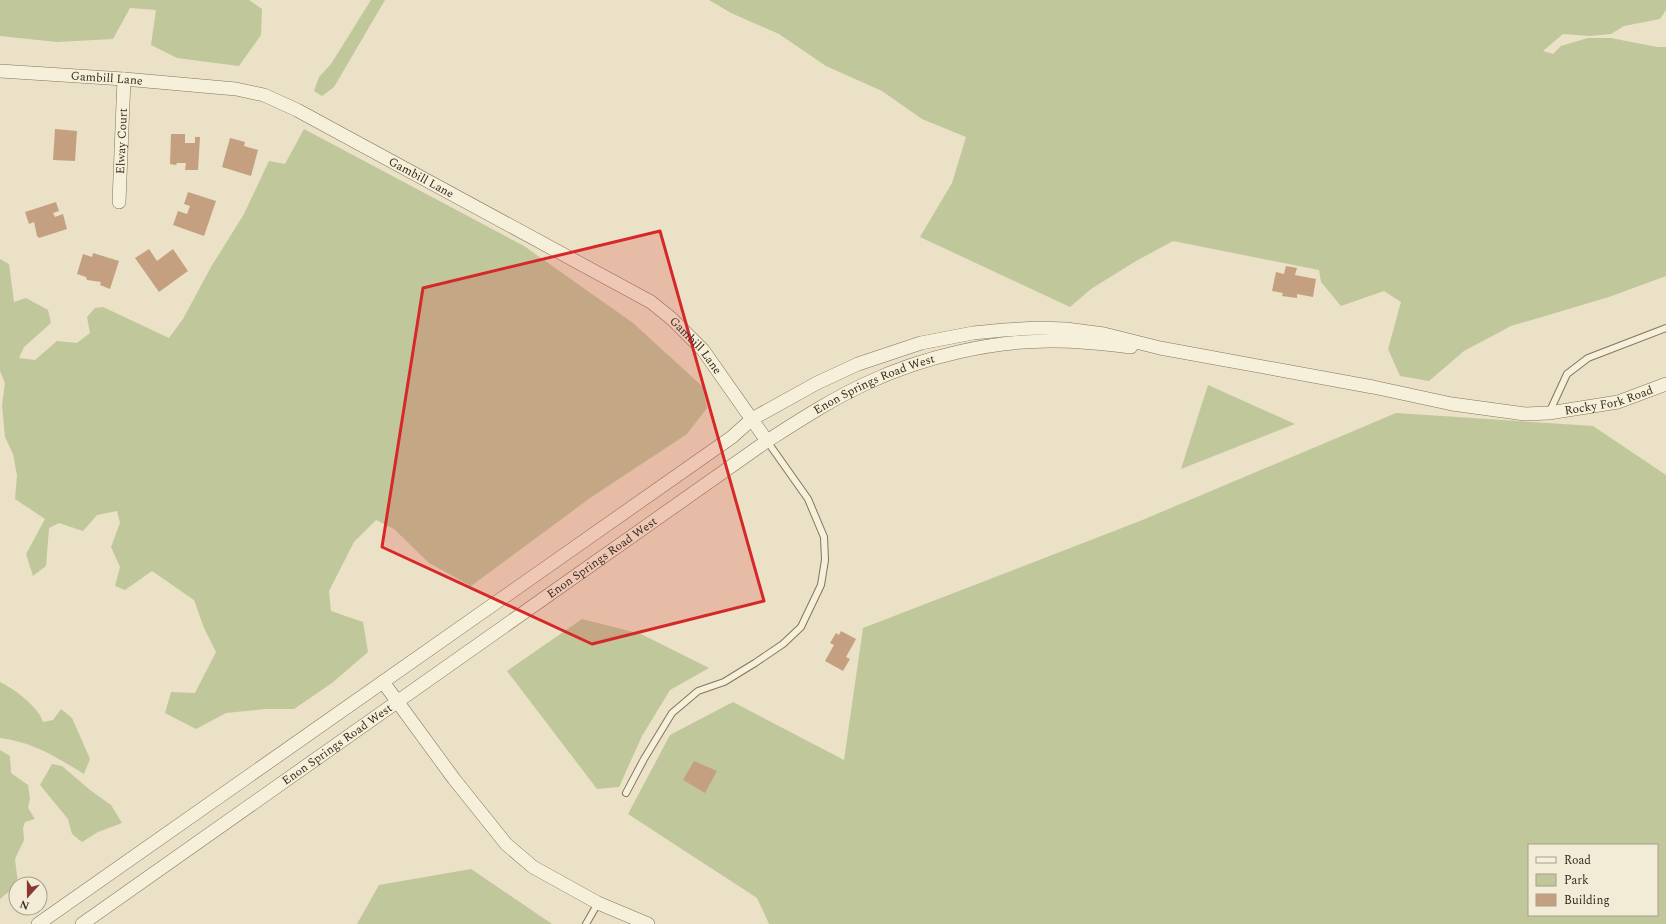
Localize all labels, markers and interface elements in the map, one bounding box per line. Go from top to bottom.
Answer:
street label: Gambill Lane [70,67,144,91]
street label: Elway Court [111,108,133,174]
street label: Gambill Lane [385,152,457,203]
street label: Gambill Lane [665,312,727,379]
street label: Enon Springs Road West [810,349,937,420]
street label: Rocky Fork Road [1563,381,1656,420]
street label: Enon Springs Road West [543,512,661,604]
street label: Enon Springs Road West [278,699,396,790]
legend [1528,844,1658,916]
text: Road [1564,851,1591,870]
text: Park [1564,871,1589,890]
north arrow [8,876,48,916]
text: Building [1564,891,1610,910]
text: N [17,895,32,914]

